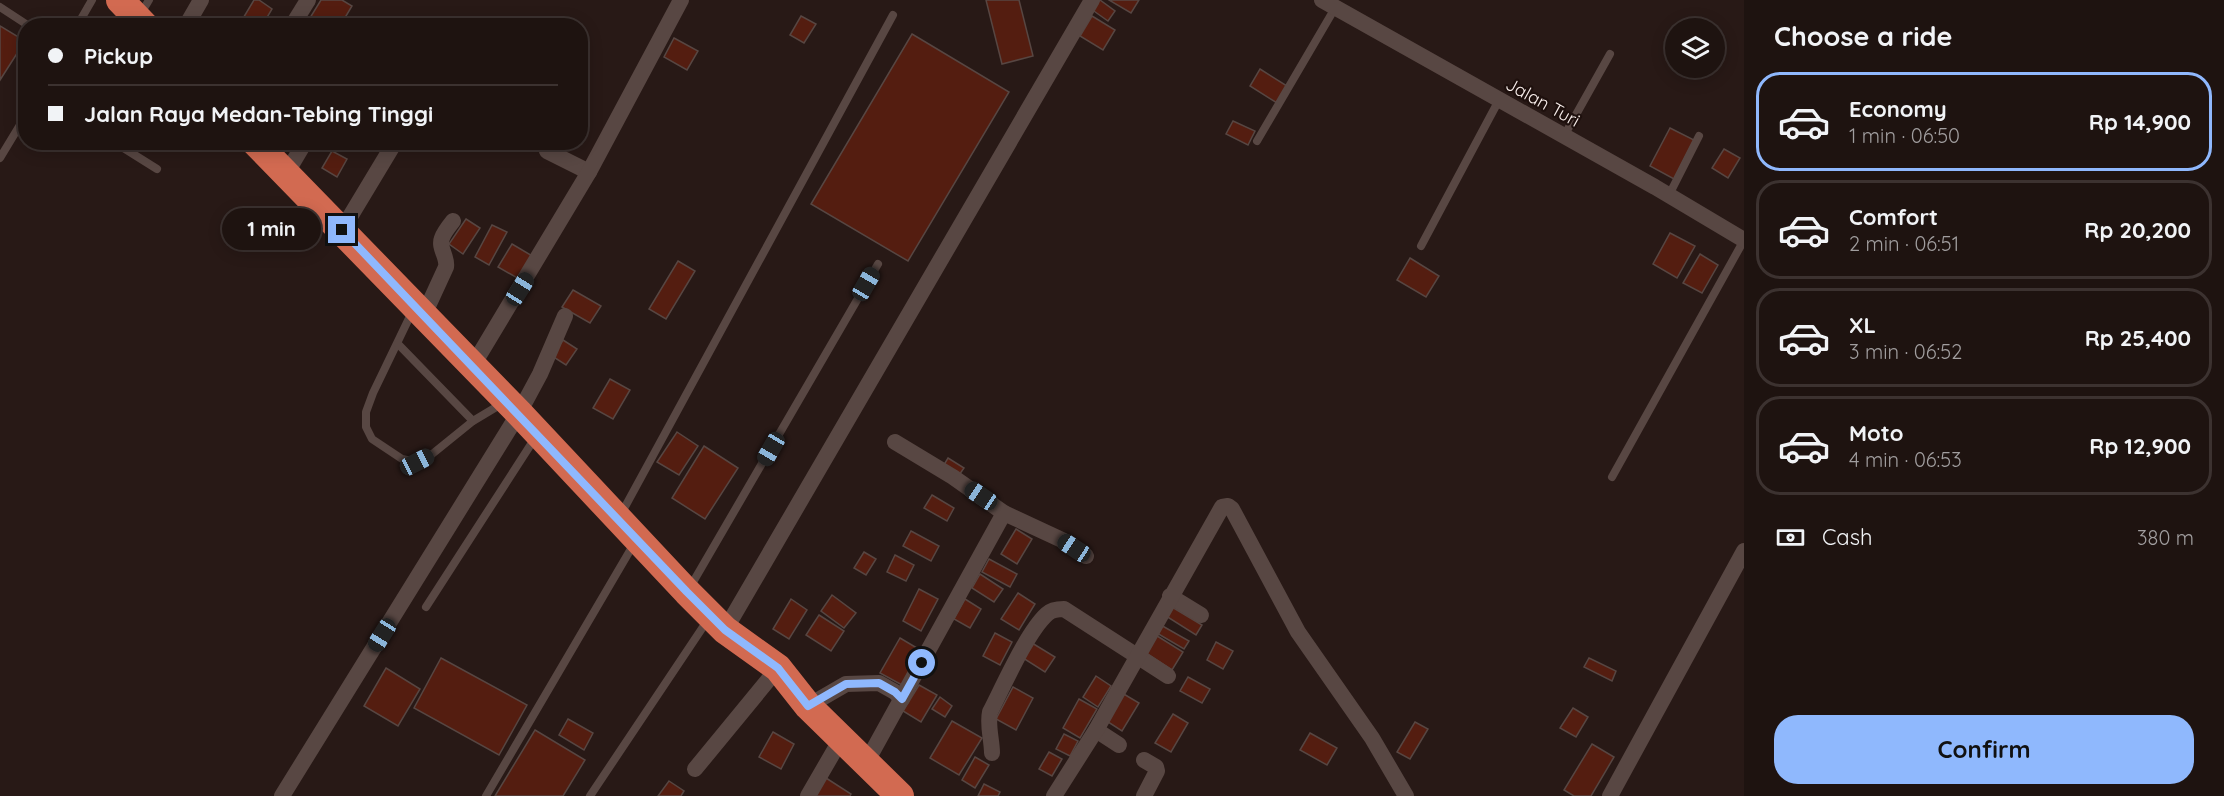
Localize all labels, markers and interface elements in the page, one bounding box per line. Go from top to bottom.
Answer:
map controls [1665,18,1725,78]
button: layers [1665,18,1725,78]
text: Choose a ride [1774,19,1952,53]
text: Pickup [84,42,153,70]
street label: Jalan Turi [1502,72,1584,132]
icon: car [1777,95,1831,149]
text: Economy [1849,95,1947,123]
text: Jalan Raya Medan-Tebing Tinggi [84,100,433,128]
text: Rp 14,900 [2089,108,2191,136]
text: 1 min · 06:50 [1849,123,1960,148]
icon: car [1777,203,1831,257]
text: Comfort [1849,203,1938,231]
callout: 1 min [222,209,321,251]
text: 1 min [247,216,296,241]
route end [328,216,355,243]
text: Rp 20,200 [2084,216,2191,244]
text: 2 min · 06:51 [1849,231,1959,256]
car [849,264,883,304]
car [503,269,537,309]
icon: car [1777,311,1831,365]
text: XL [1849,311,1876,339]
text: Rp 25,400 [2085,324,2191,352]
text: 3 min · 06:52 [1849,339,1962,364]
icon: car [1777,419,1831,473]
text: Moto [1849,419,1903,447]
car [754,429,788,469]
text: Rp 12,900 [2089,432,2191,460]
car [397,446,437,478]
text: 4 min · 06:53 [1849,447,1962,472]
car [961,478,1001,514]
icon: cash [1774,521,1807,554]
text: Cash [1822,523,1873,551]
text: 380 m [2137,525,2194,550]
car [1054,531,1094,565]
car [365,615,399,655]
route start [908,649,935,676]
button: Confirm [1774,715,2194,784]

